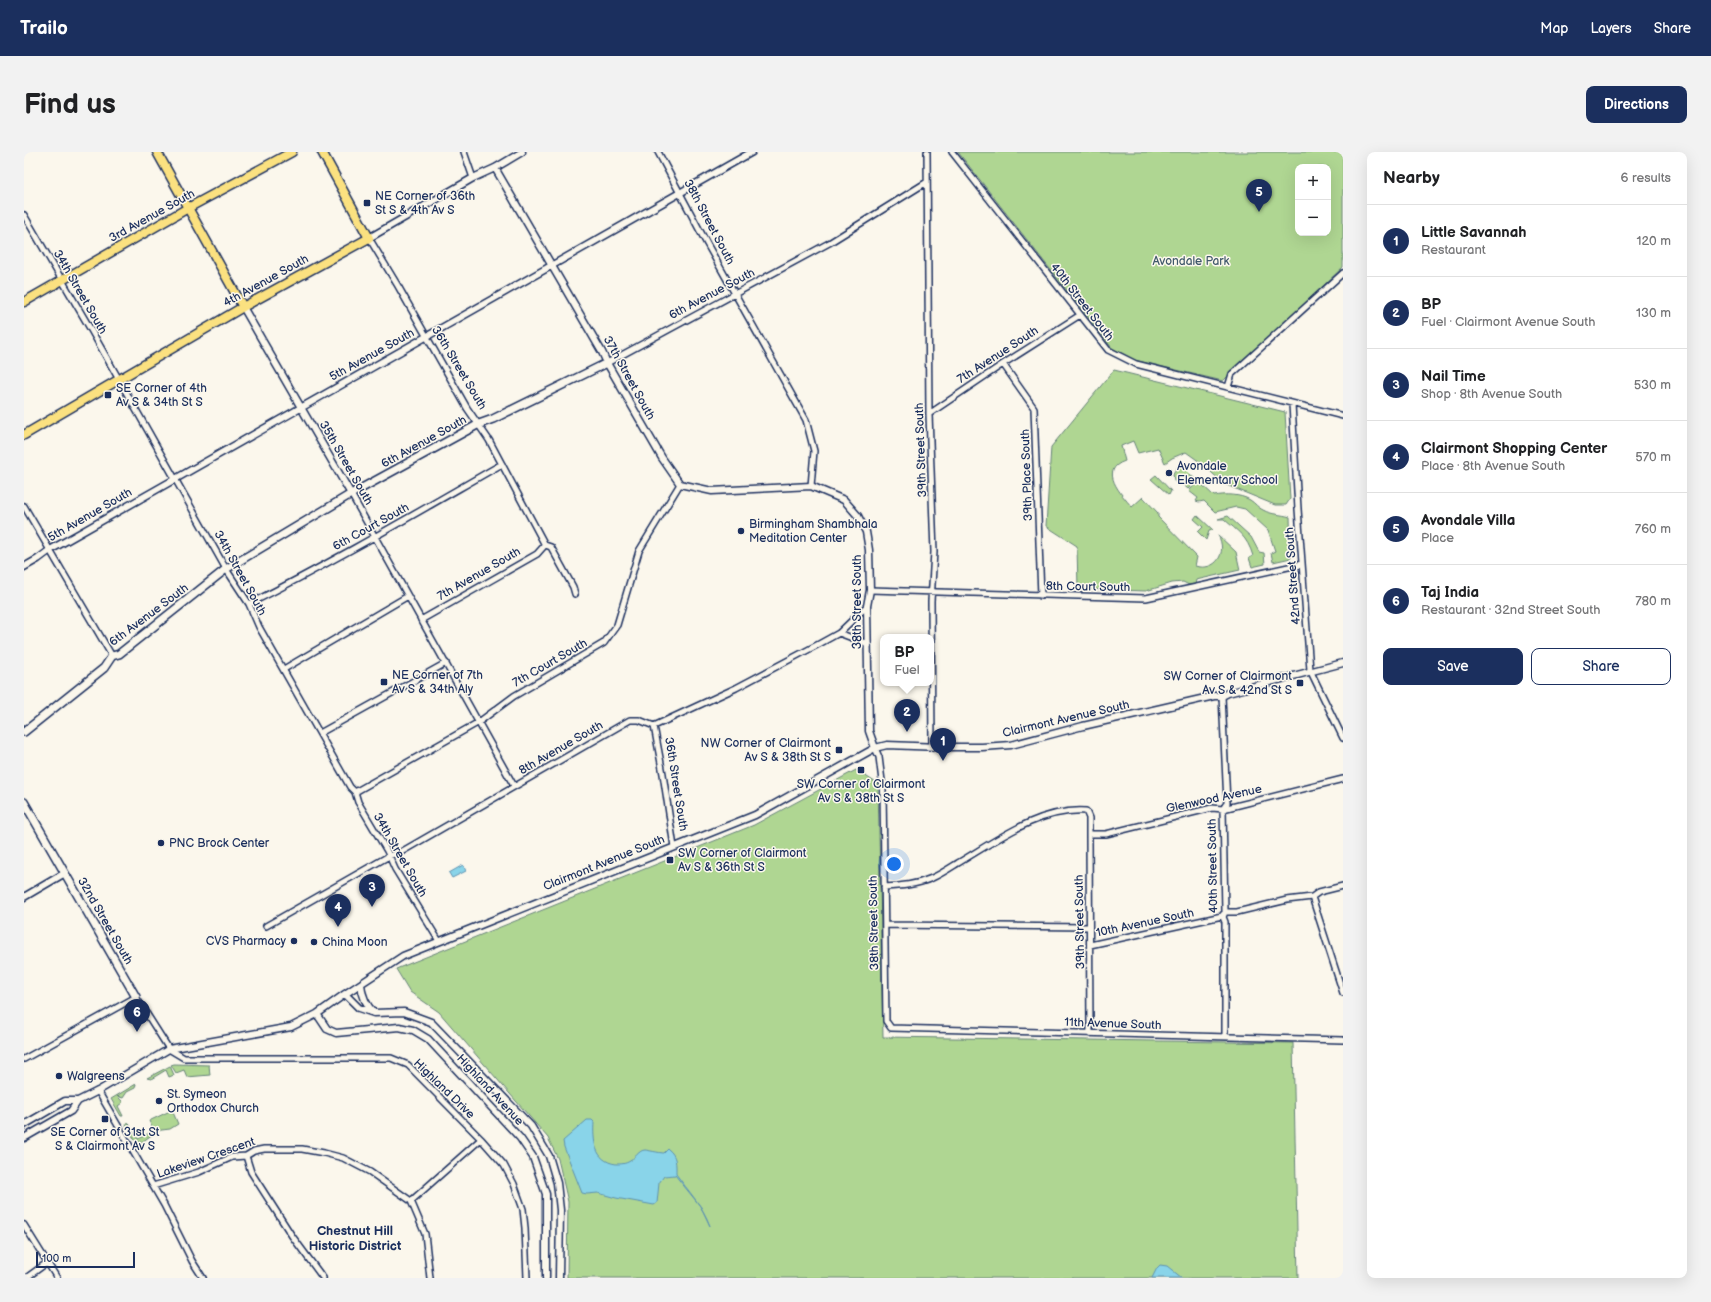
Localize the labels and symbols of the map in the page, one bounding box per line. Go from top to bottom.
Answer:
street label: 38th Street South [680,177,738,268]
pin: 5 [1246,179,1272,212]
street label: 3rd Avenue South [106,186,198,246]
place label: NE Corner of 36th St S & 4th Av S [375,189,475,218]
marker: NE Corner of 36th St S & 4th Av S [362,198,372,208]
street label: 34th Street South [50,247,110,337]
street label: 4th Avenue South [221,251,312,311]
park label: Avondale Park [1153,254,1230,269]
street label: 40th Street South [1047,260,1117,344]
street label: 6th Avenue South [666,265,758,323]
street label: 36th Street South [428,323,490,413]
street label: 7th Avenue South [955,323,1042,387]
street label: 5th Avenue South [327,325,417,385]
street label: 37th Street South [600,333,658,423]
place label: SE Corner of 4th Av S & 34th St S [116,381,207,410]
marker: SE Corner of 4th Av S & 34th St S [103,390,113,400]
street label: 39th Street South [912,402,930,498]
street label: 6th Avenue South [379,412,470,472]
street label: 35th Street South [316,418,376,508]
street label: 39th Place South [1018,428,1036,521]
place label: Avondale Elementary School [1177,459,1278,488]
marker: Avondale Elementary School [1164,468,1174,478]
street label: 5th Avenue South [45,485,135,545]
street label: 6th Court South [330,500,412,554]
place label: Birmingham Shambhala Meditation Center [749,517,878,546]
marker: Birmingham Shambhala Meditation Center [736,526,746,536]
street label: 42nd Street South [1282,526,1304,625]
street label: 34th Street South [210,528,270,618]
street label: 7th Avenue South [435,544,524,604]
street label: 38th Street South [850,554,865,649]
street label: 8th Court South [1046,579,1131,595]
street label: 6th Avenue South [107,580,192,650]
street label: 7th Court South [510,635,590,690]
place label: NE Corner of 7th Av S & 34th Aly [392,668,483,697]
place label: SW Corner of Clairmont Av S & 42nd St S [1163,669,1292,698]
marker: NE Corner of 7th Av S & 34th Aly [379,677,389,687]
marker: SW Corner of Clairmont Av S & 42nd St S [1295,678,1305,688]
street label: Clairmont Avenue South [1001,697,1131,741]
pin: 2 [894,699,920,732]
street label: 8th Avenue South [516,718,606,778]
pin: 1 [930,728,956,761]
street label: 36th Street South [661,736,691,832]
place label: NW Corner of Clairmont Av S & 38th St S [701,736,831,765]
marker: NW Corner of Clairmont Av S & 38th St S [834,745,844,755]
marker: SW Corner of Clairmont Av S & 38th St S [856,765,866,775]
place label: SW Corner of Clairmont Av S & 38th St S [797,777,926,806]
street label: Glenwood Avenue [1165,782,1263,816]
street label: 34th Street South [370,810,430,900]
street label: 40th Street South [1205,818,1221,913]
street label: Clairmont Avenue South [541,832,667,894]
place label: PNC Brock Center [169,836,270,851]
marker: PNC Brock Center [156,838,166,848]
place label: SW Corner of Clairmont Av S & 36th St S [678,846,807,875]
your location [884,854,904,874]
marker: SW Corner of Clairmont Av S & 36th St S [665,855,675,865]
pin: 3 [359,874,385,907]
street label: 39th Street South [1072,874,1088,969]
street label: 32nd Street South [74,875,136,968]
street label: 38th Street South [866,875,882,970]
pin: 4 [325,894,351,927]
street label: 10th Avenue South [1095,905,1196,941]
place label: CVS Pharmacy [206,934,287,949]
place label: China Moon [322,935,388,950]
marker: CVS Pharmacy [289,936,299,946]
marker: China Moon [309,937,319,947]
pin: 6 [124,999,150,1032]
street label: 11th Avenue South [1064,1015,1162,1033]
street label: Highland Avenue [453,1051,527,1129]
street label: Highland Drive [410,1056,478,1122]
place label: Walgreens [67,1069,125,1084]
marker: Walgreens [54,1071,64,1081]
place label: St. Symeon Orthodox Church [167,1087,259,1116]
marker: St. Symeon Orthodox Church [154,1096,164,1106]
marker: SE Corner of 31st St S & Clairmont Av S [100,1114,110,1124]
place label: SE Corner of 31st St S & Clairmont Av S [51,1125,160,1154]
street label: Lakeview Crescent [155,1134,257,1182]
district label: Chestnut Hill Historic District [309,1223,402,1254]
scale bar [36,1250,135,1269]

